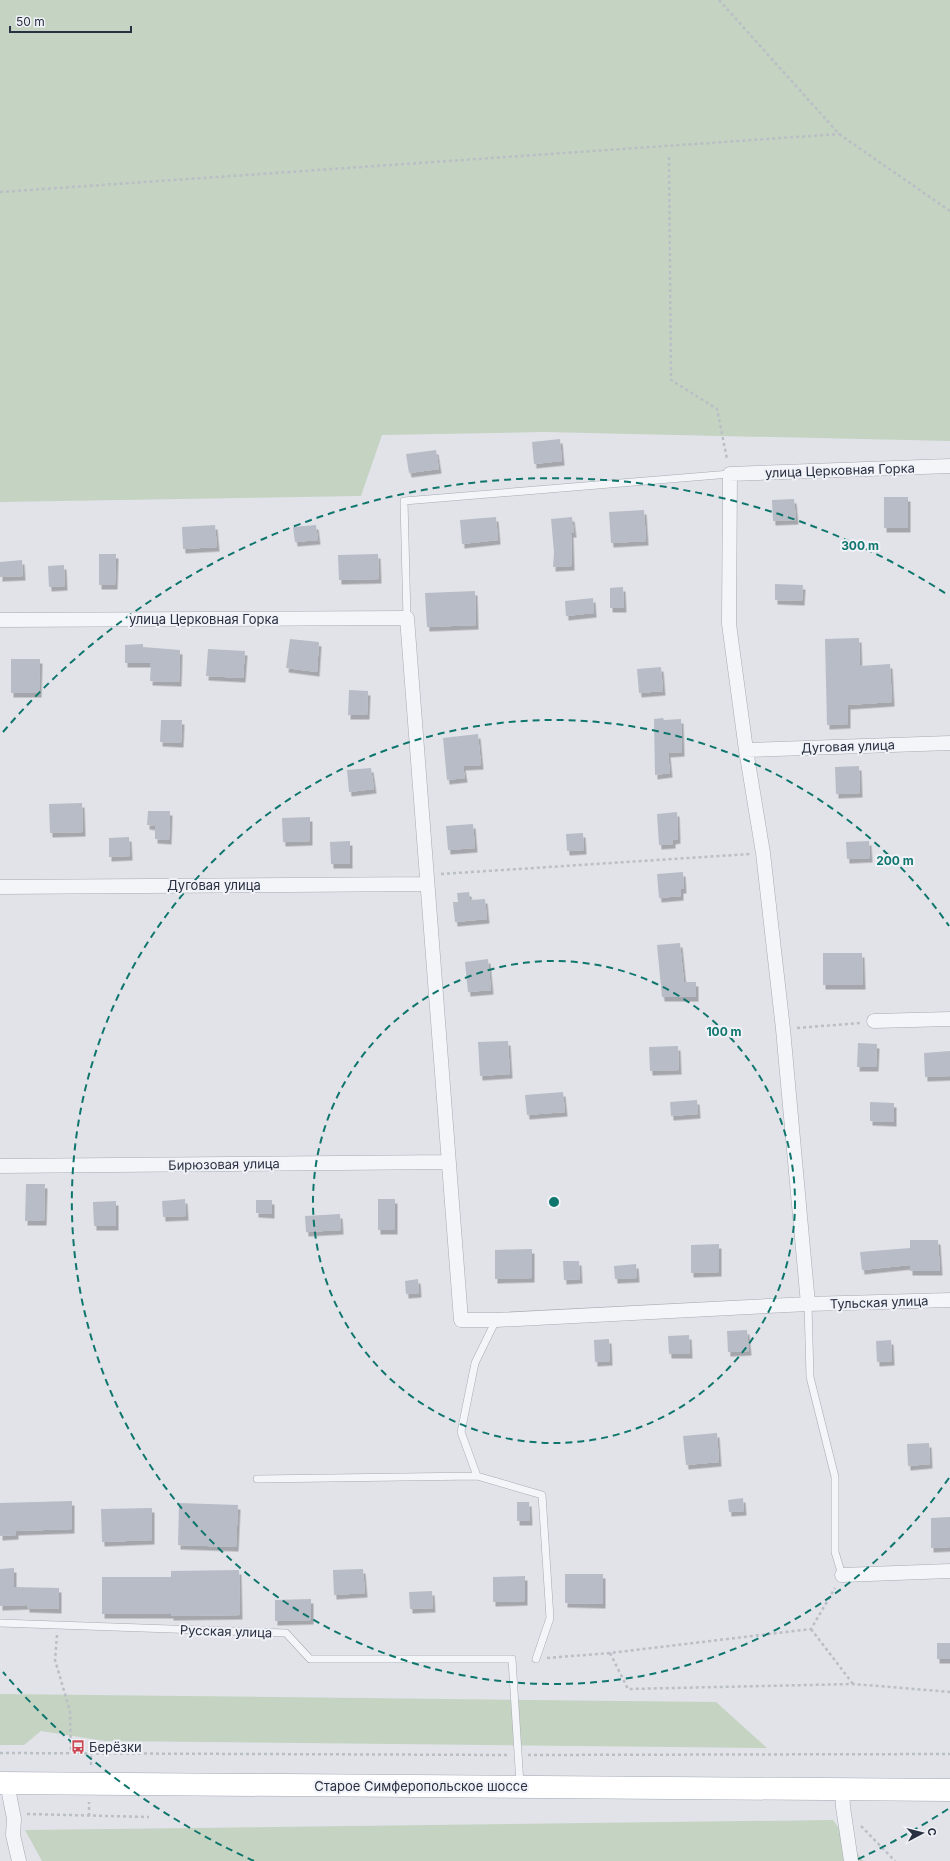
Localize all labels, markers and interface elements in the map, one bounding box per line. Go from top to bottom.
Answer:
scale bar [10,8,131,34]
text: 50 m [16,14,45,29]
street label: улица Церковная Горка [765,459,915,481]
text: 300 m [841,538,879,553]
street label: улица Церковная Горка [129,611,279,627]
street label: Дуговая улица [801,736,895,756]
text: 200 m [876,853,914,868]
street label: Дуговая улица [167,877,261,893]
text: 100 m [706,1024,742,1039]
street label: Бирюзовая улица [168,1155,280,1173]
centre of rings [547,1195,561,1209]
street label: Тульская улица [829,1292,929,1312]
street label: Русская улица [180,1621,272,1641]
bus stop icon: Берёзки [70,1739,86,1755]
place label: Берёзки [89,1739,142,1755]
street label: Старое Симферопольское шоссе [314,1778,528,1794]
north arrow [902,1813,942,1853]
text: С [924,1827,939,1837]

